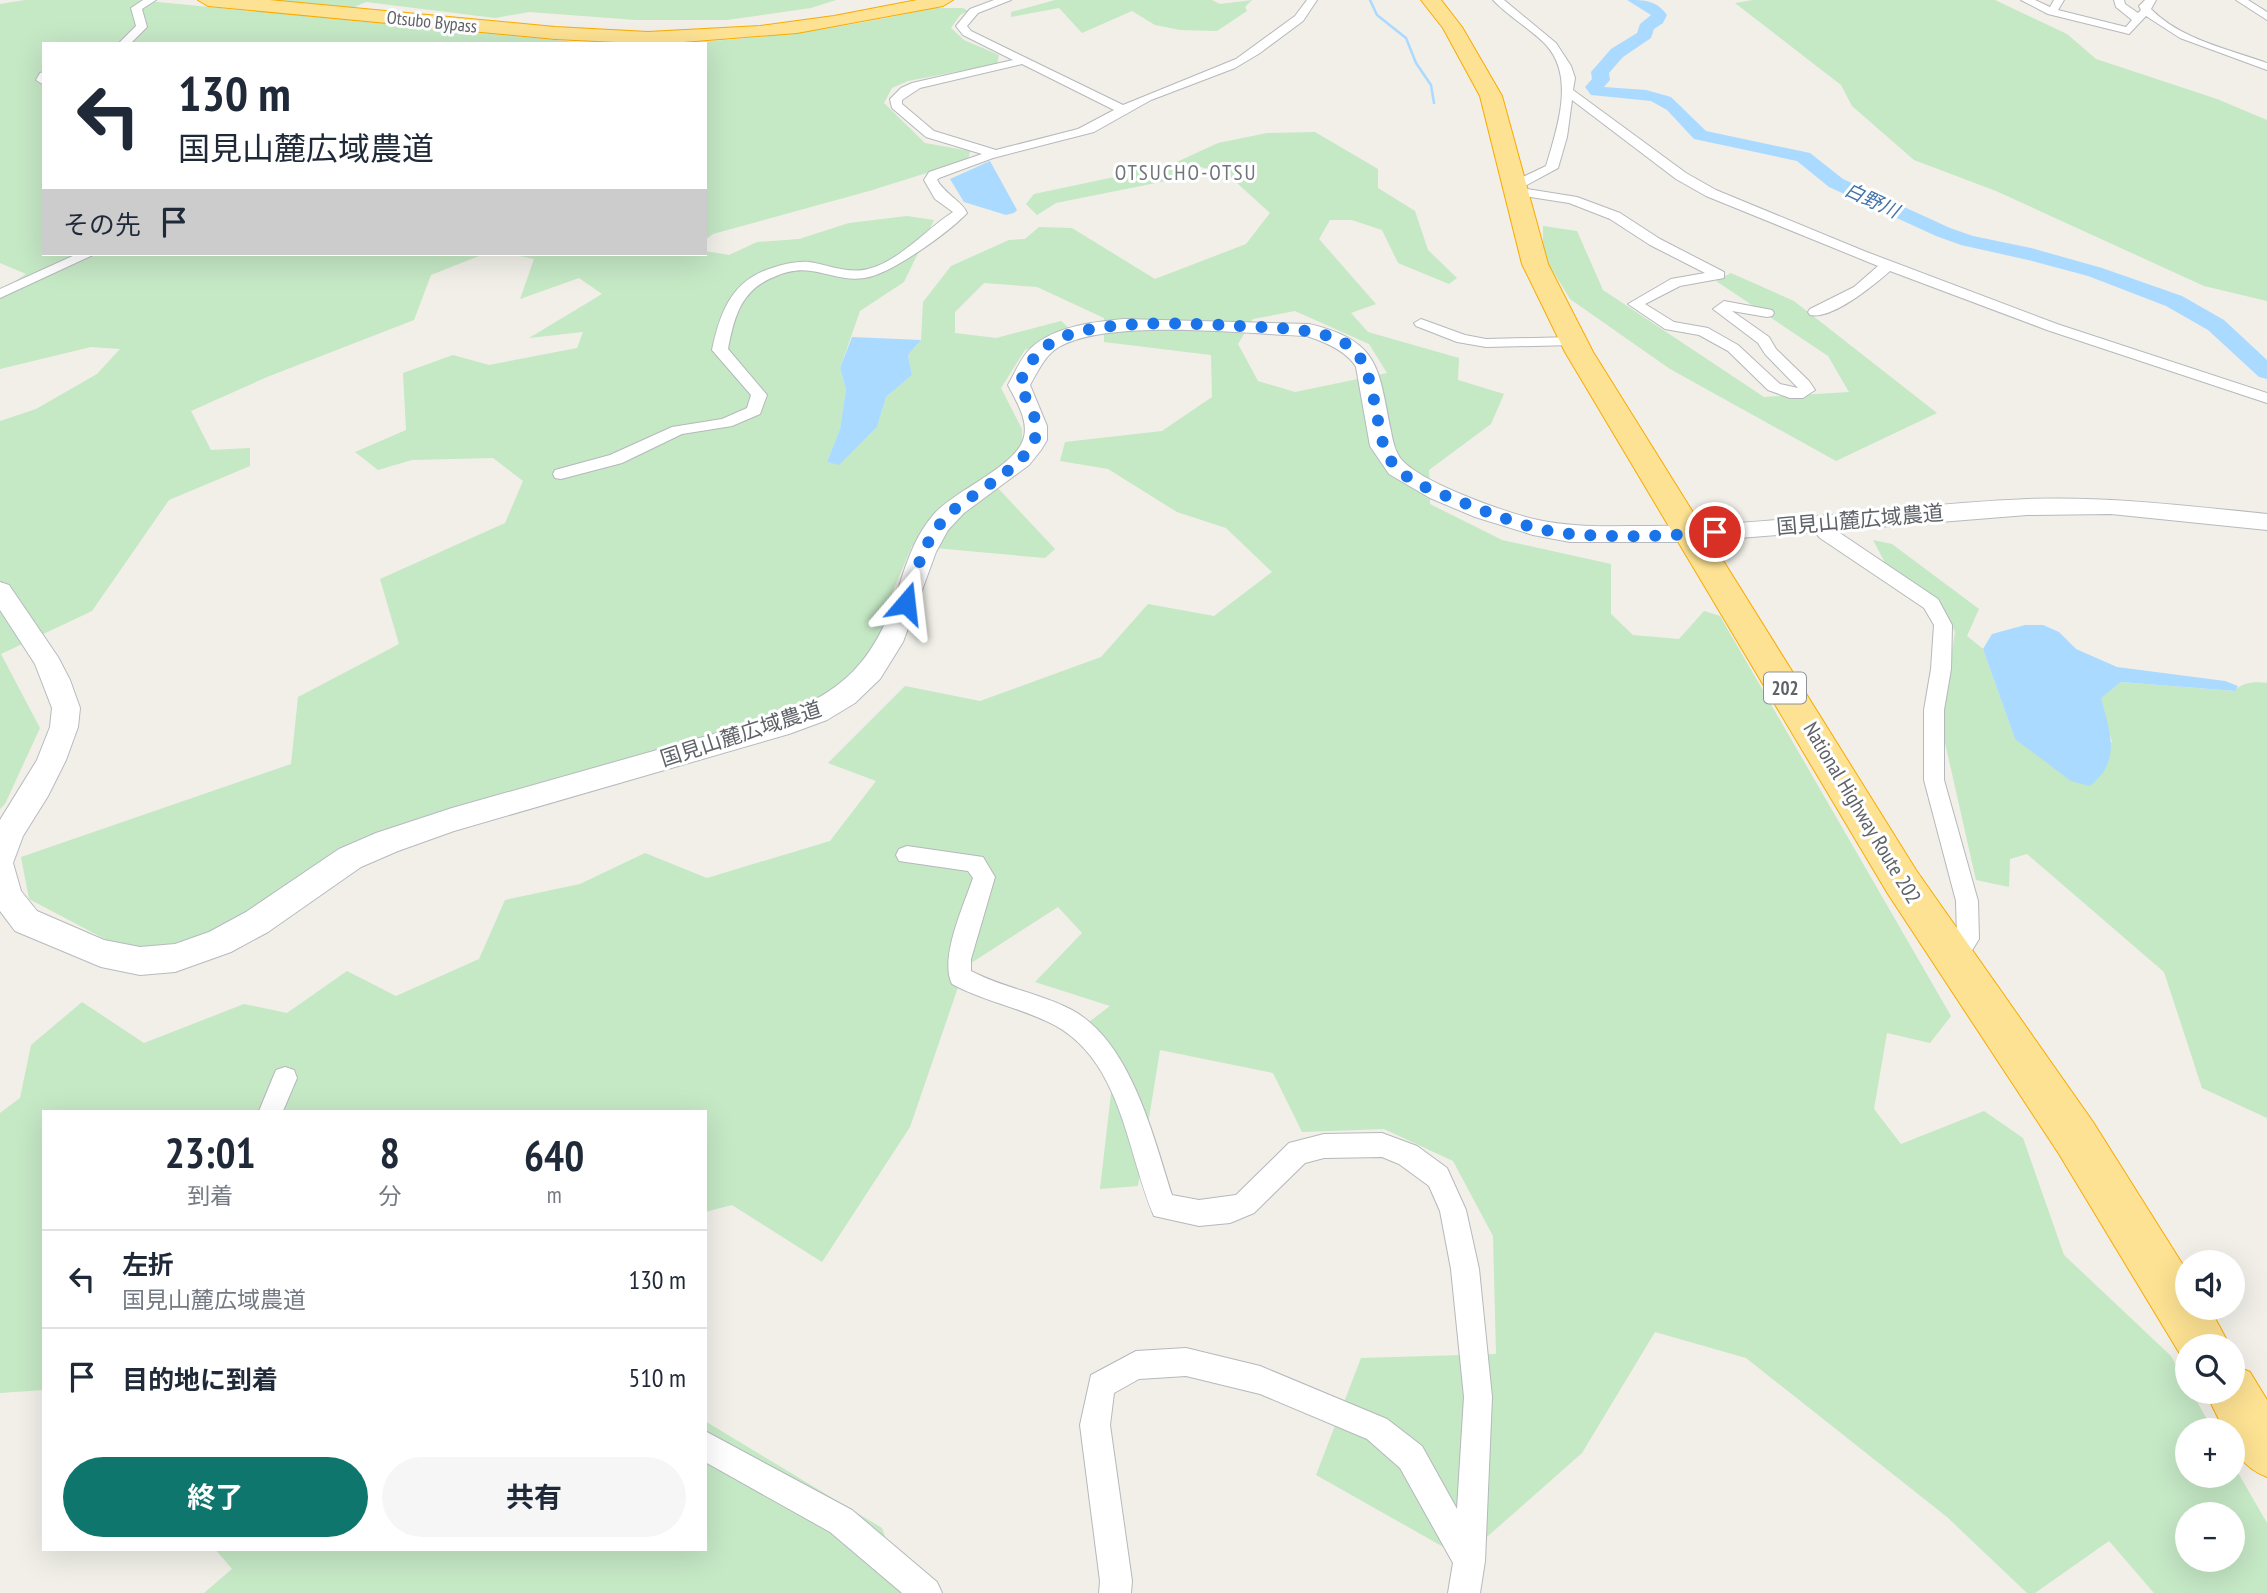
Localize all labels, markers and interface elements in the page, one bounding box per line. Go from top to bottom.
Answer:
street label: Otsubo Bypass [386,5,478,38]
text: 130 m [178,61,291,125]
icon: left [63,70,154,161]
text: 国見山麓広域農道 [178,127,434,169]
district label: OTSUCHO-OTSU [1115,159,1257,186]
water label: 白野川 [1841,177,1905,224]
icon: arrive [155,203,193,241]
text: その先 [63,208,141,241]
street label: 国見山麓広域農道 [1775,499,1945,540]
pin [1685,502,1745,562]
icon: arrive [1696,513,1734,551]
position arrow [869,566,943,640]
road number: 202 [1764,673,1806,704]
street label: 国見山麓広域農道 [657,695,825,772]
street label: National Highway Route 202 [1797,717,1927,909]
text: 23:01 [165,1125,256,1180]
text: 8 [380,1125,400,1180]
text: 640 [524,1128,584,1183]
text: m [547,1180,562,1209]
text: 到着 [187,1181,233,1210]
text: 分 [378,1181,401,1210]
text: 左折 [122,1248,174,1281]
map controls [2175,1250,2245,1572]
button: sound [2175,1250,2245,1320]
icon: left [63,1260,101,1298]
text: 130 m [628,1263,686,1296]
text: 国見山麓広域農道 [122,1285,306,1314]
button: search [2175,1334,2245,1404]
icon: arrive [63,1358,101,1396]
text: 510 m [628,1361,686,1394]
text: 目的地に到着 [122,1363,278,1396]
button: + [2175,1418,2245,1488]
button: 終了 [63,1457,368,1537]
button: 共有 [382,1457,686,1537]
button: − [2175,1502,2245,1572]

